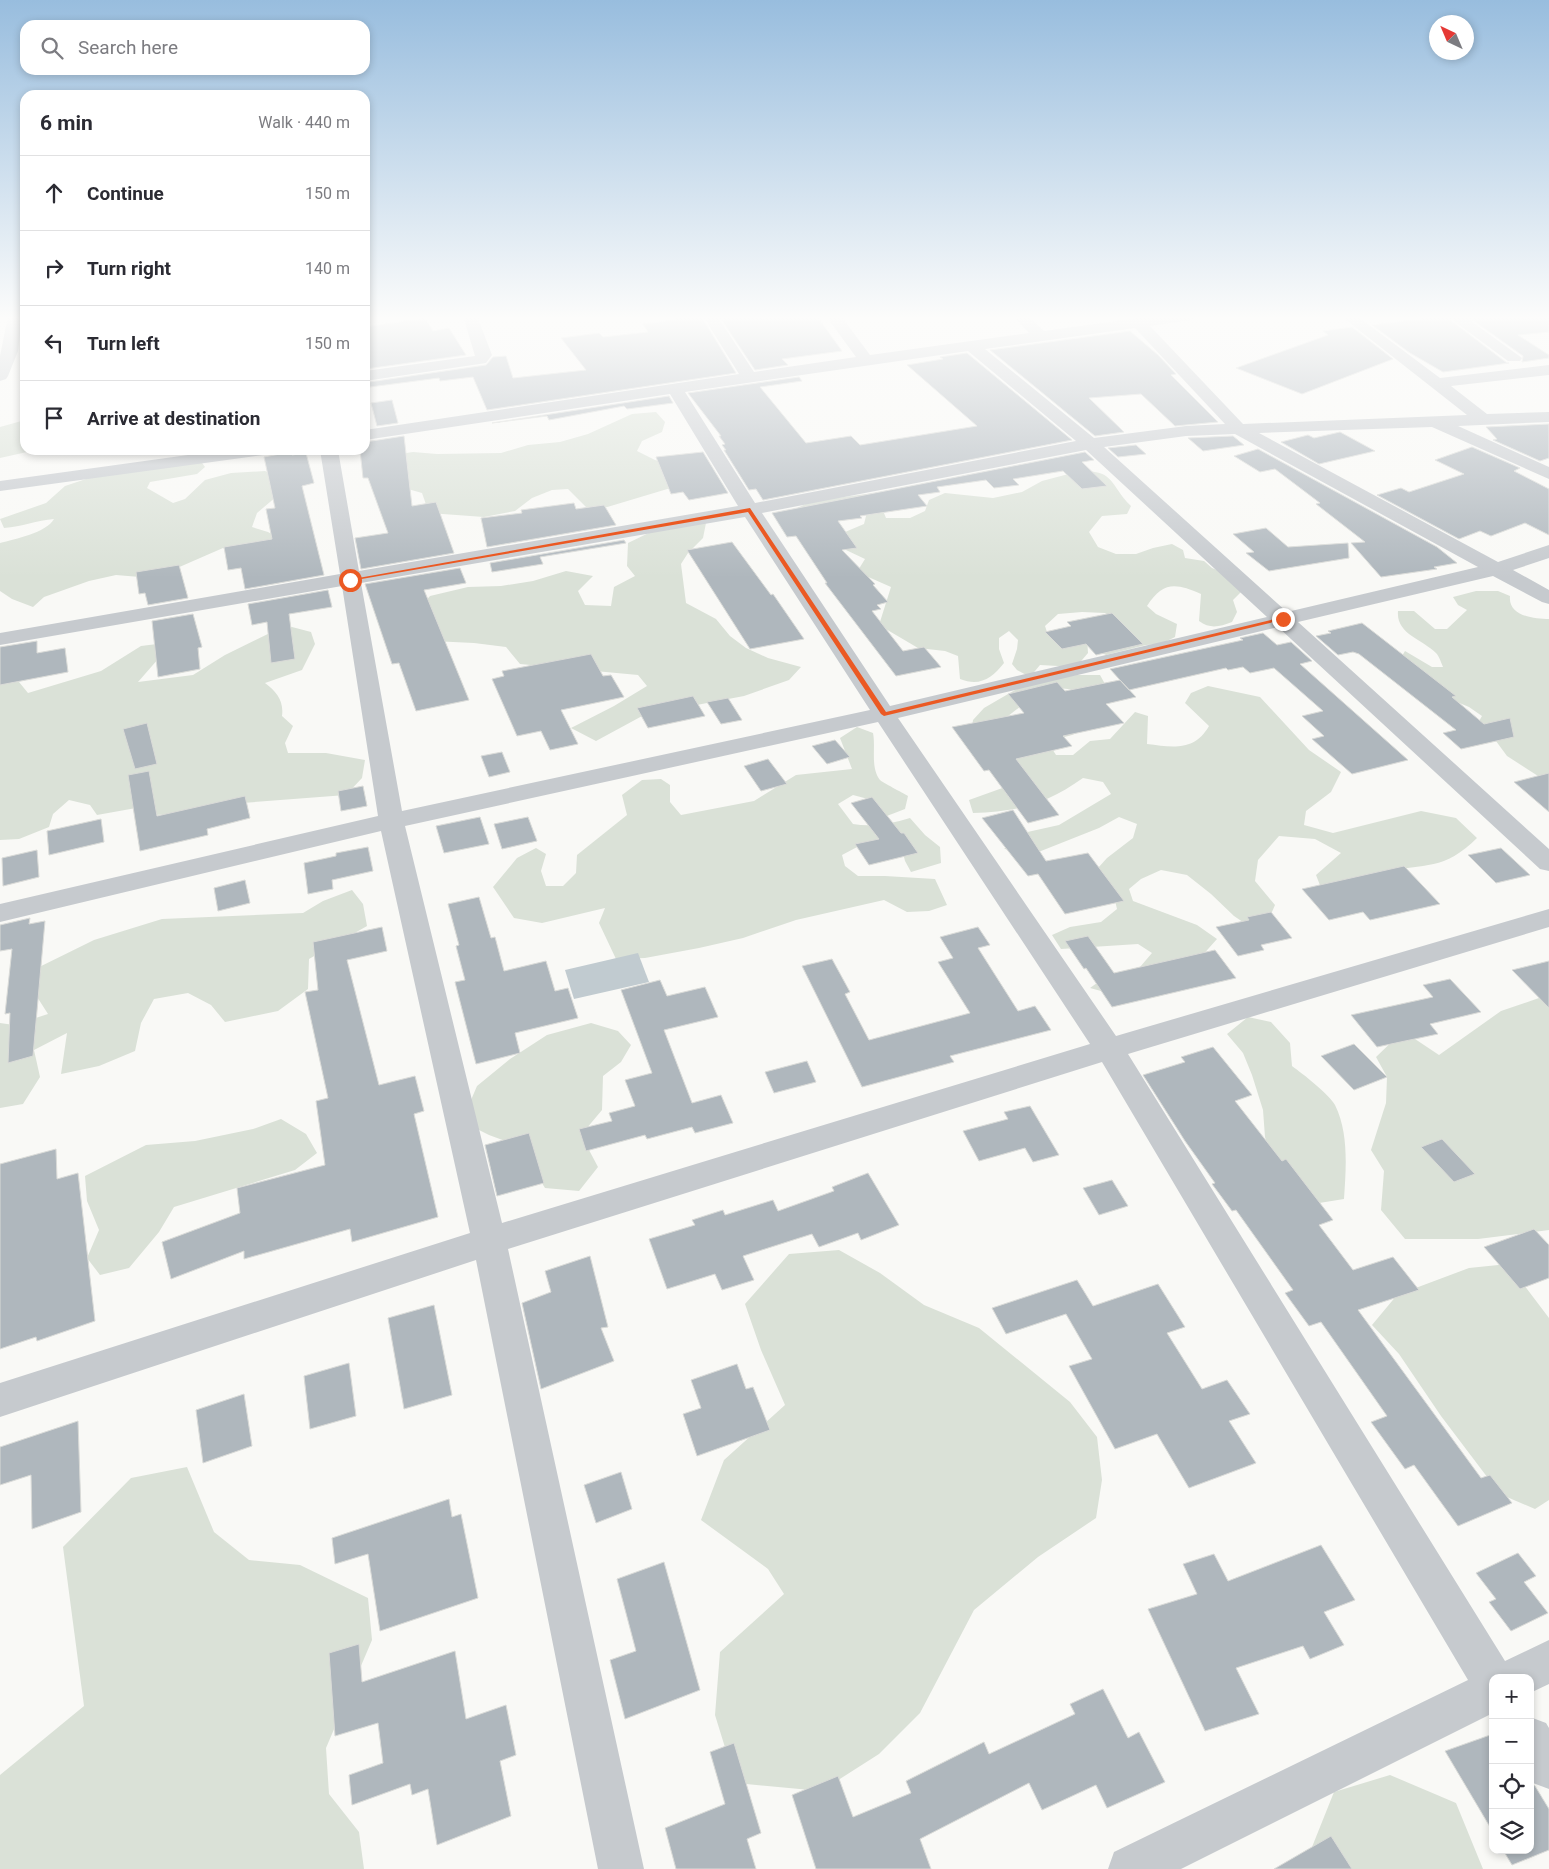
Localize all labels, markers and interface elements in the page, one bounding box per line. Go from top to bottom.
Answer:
north arrow [1429,15,1474,60]
search box [20,20,370,75]
icon: search [38,34,66,62]
text: Search here [78,36,178,59]
text: 6 min [40,111,93,135]
text: Walk · 440 m [258,113,350,132]
icon: ahead [40,179,68,207]
text: Continue [87,182,164,205]
text: 150 m [305,184,350,203]
icon: right [40,254,68,282]
text: Turn right [87,257,171,280]
text: 140 m [305,259,350,278]
icon: left [40,329,68,357]
text: Turn left [87,332,160,355]
text: 150 m [305,334,350,353]
icon: arrive [40,404,68,432]
text: Arrive at destination [87,407,260,430]
route start [339,569,362,592]
route end [1272,608,1295,631]
map controls [1489,1674,1534,1854]
button: + [1489,1674,1534,1719]
button: − [1489,1719,1534,1764]
button: locate [1489,1764,1534,1809]
button: layers [1489,1809,1534,1854]

